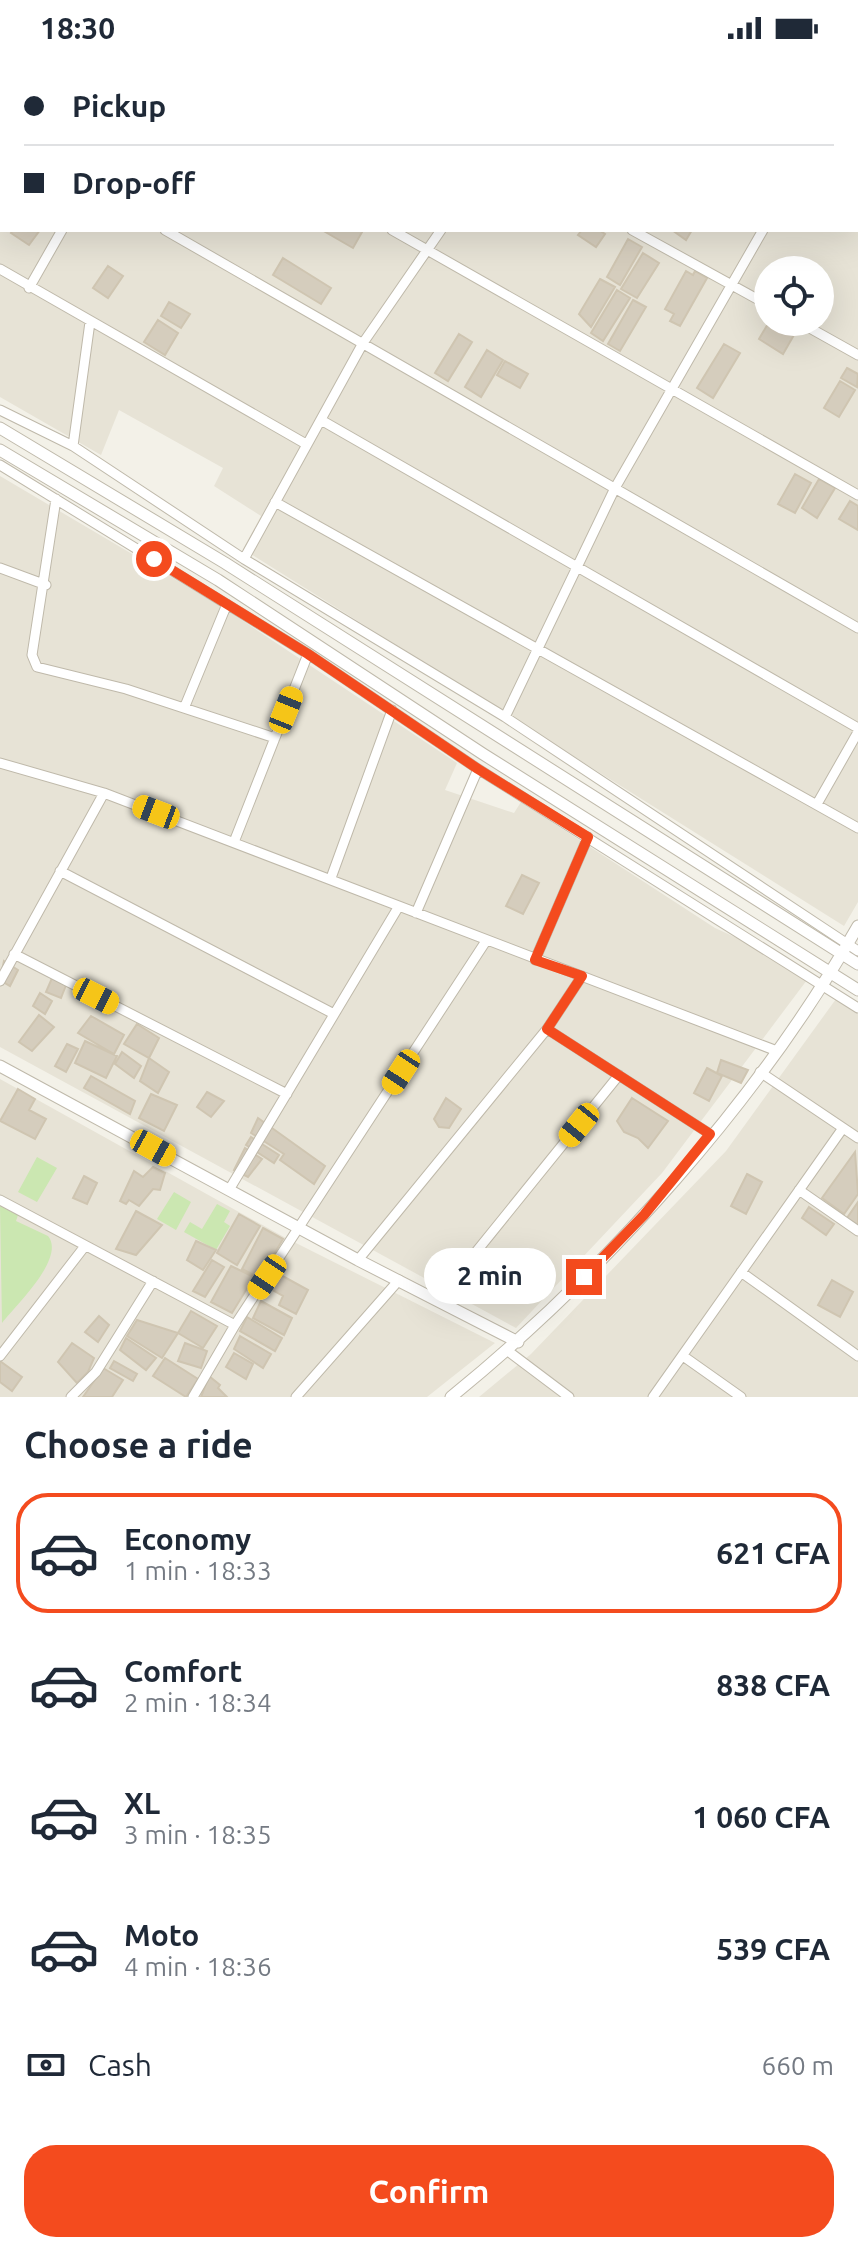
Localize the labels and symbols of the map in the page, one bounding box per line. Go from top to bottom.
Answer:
route start [136,541,172,577]
car [266,683,306,737]
car [129,792,183,832]
car [69,974,123,1018]
car [378,1045,424,1099]
car [555,1099,603,1151]
car [126,1126,180,1170]
callout: 2 min [424,1249,556,1305]
car [244,1250,290,1304]
route end [566,1259,602,1295]

